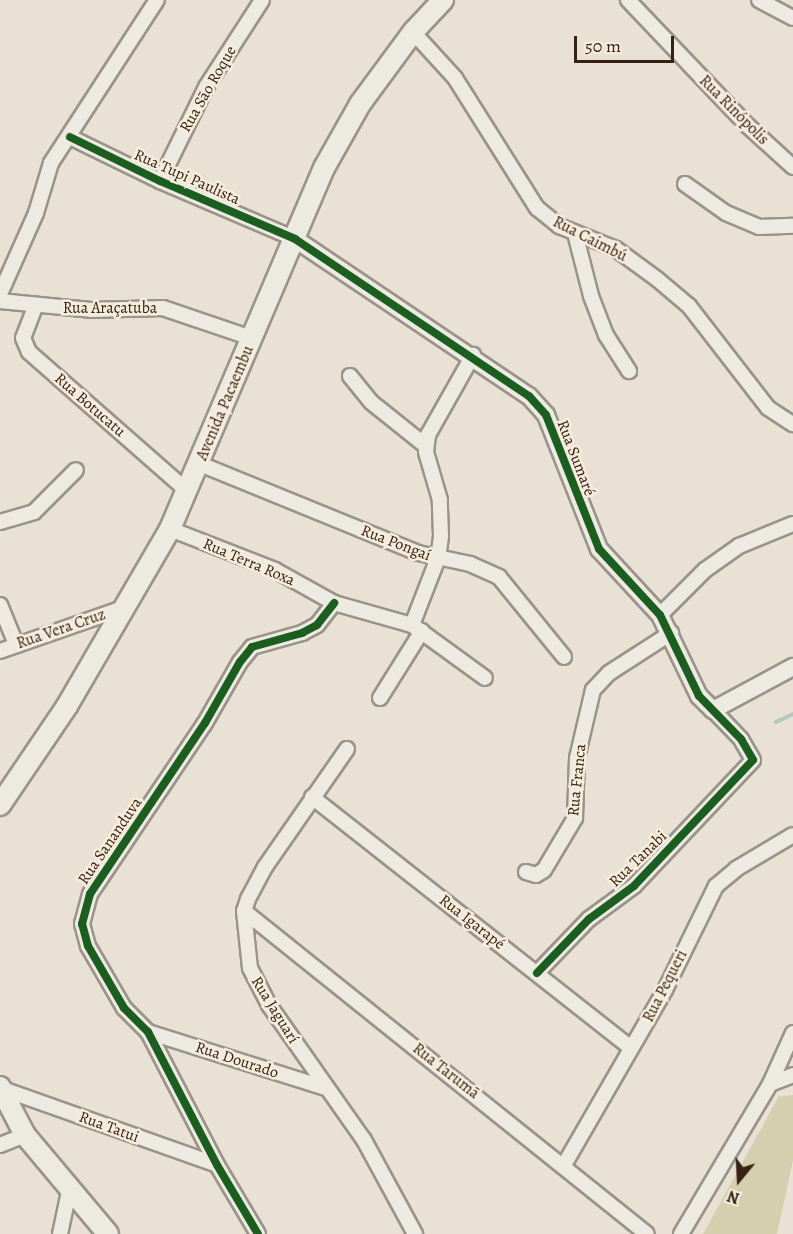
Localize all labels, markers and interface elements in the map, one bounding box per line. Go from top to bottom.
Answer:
scale bar [577,24,678,62]
text: 50 m [585,34,621,58]
street label: Rua São Roque [176,42,240,136]
street label: Rua Rinópolis [695,71,773,149]
street label: Rua Tupi Paulista [131,145,243,209]
street label: Rua Caimbú [550,212,630,266]
street label: Rua Araçatuba [63,298,157,318]
street label: Avenida Pacaembu [192,343,258,463]
street label: Rua Botucatu [51,369,129,441]
street label: Rua Sumaré [553,417,599,499]
street label: Rua Pongaí [358,521,434,565]
street label: Rua Terra Roxa [200,534,298,590]
street label: Rua Vera Cruz [14,605,108,653]
street label: Rua Franca [564,743,590,817]
street label: Rua Sananduva [74,794,146,888]
street label: Rua Tanabi [605,827,671,891]
street label: Rua Igarapé [435,890,509,954]
street label: Rua Pequeri [639,947,691,1025]
street label: Rua Jaguarí [247,973,303,1047]
street label: Rua Dourado [193,1038,281,1082]
street label: Rua Tarumã [409,1039,483,1103]
street label: Rua Tatui [76,1107,142,1147]
north arrow [709,1150,769,1210]
text: N [724,1185,742,1209]

